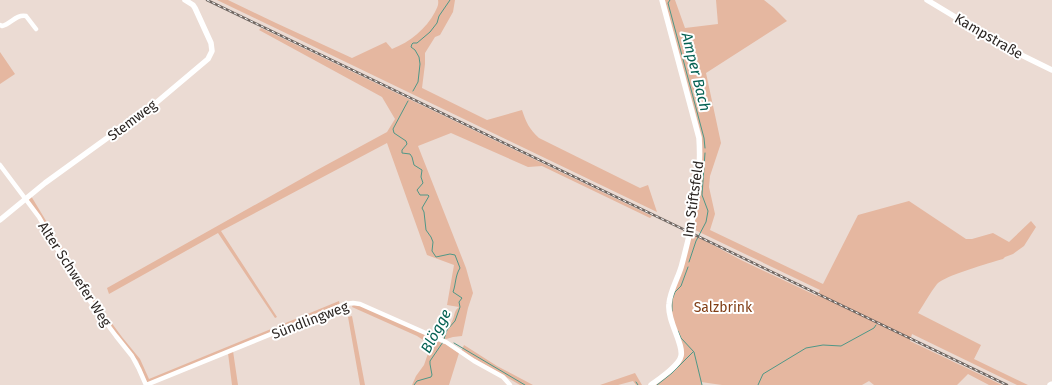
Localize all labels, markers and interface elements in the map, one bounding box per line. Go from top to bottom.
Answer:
street label: Kampstraße [952,10,1026,63]
water label: Amper Bach [677,30,714,113]
street label: Stemweg [104,96,161,144]
street label: Im Stiftsfeld [680,160,707,239]
street label: Alter Schwefer Weg [34,219,115,330]
street label: Sündlingweg [269,298,352,343]
park label: Salzbrink [694,299,753,316]
water label: Blögge [417,306,455,356]

